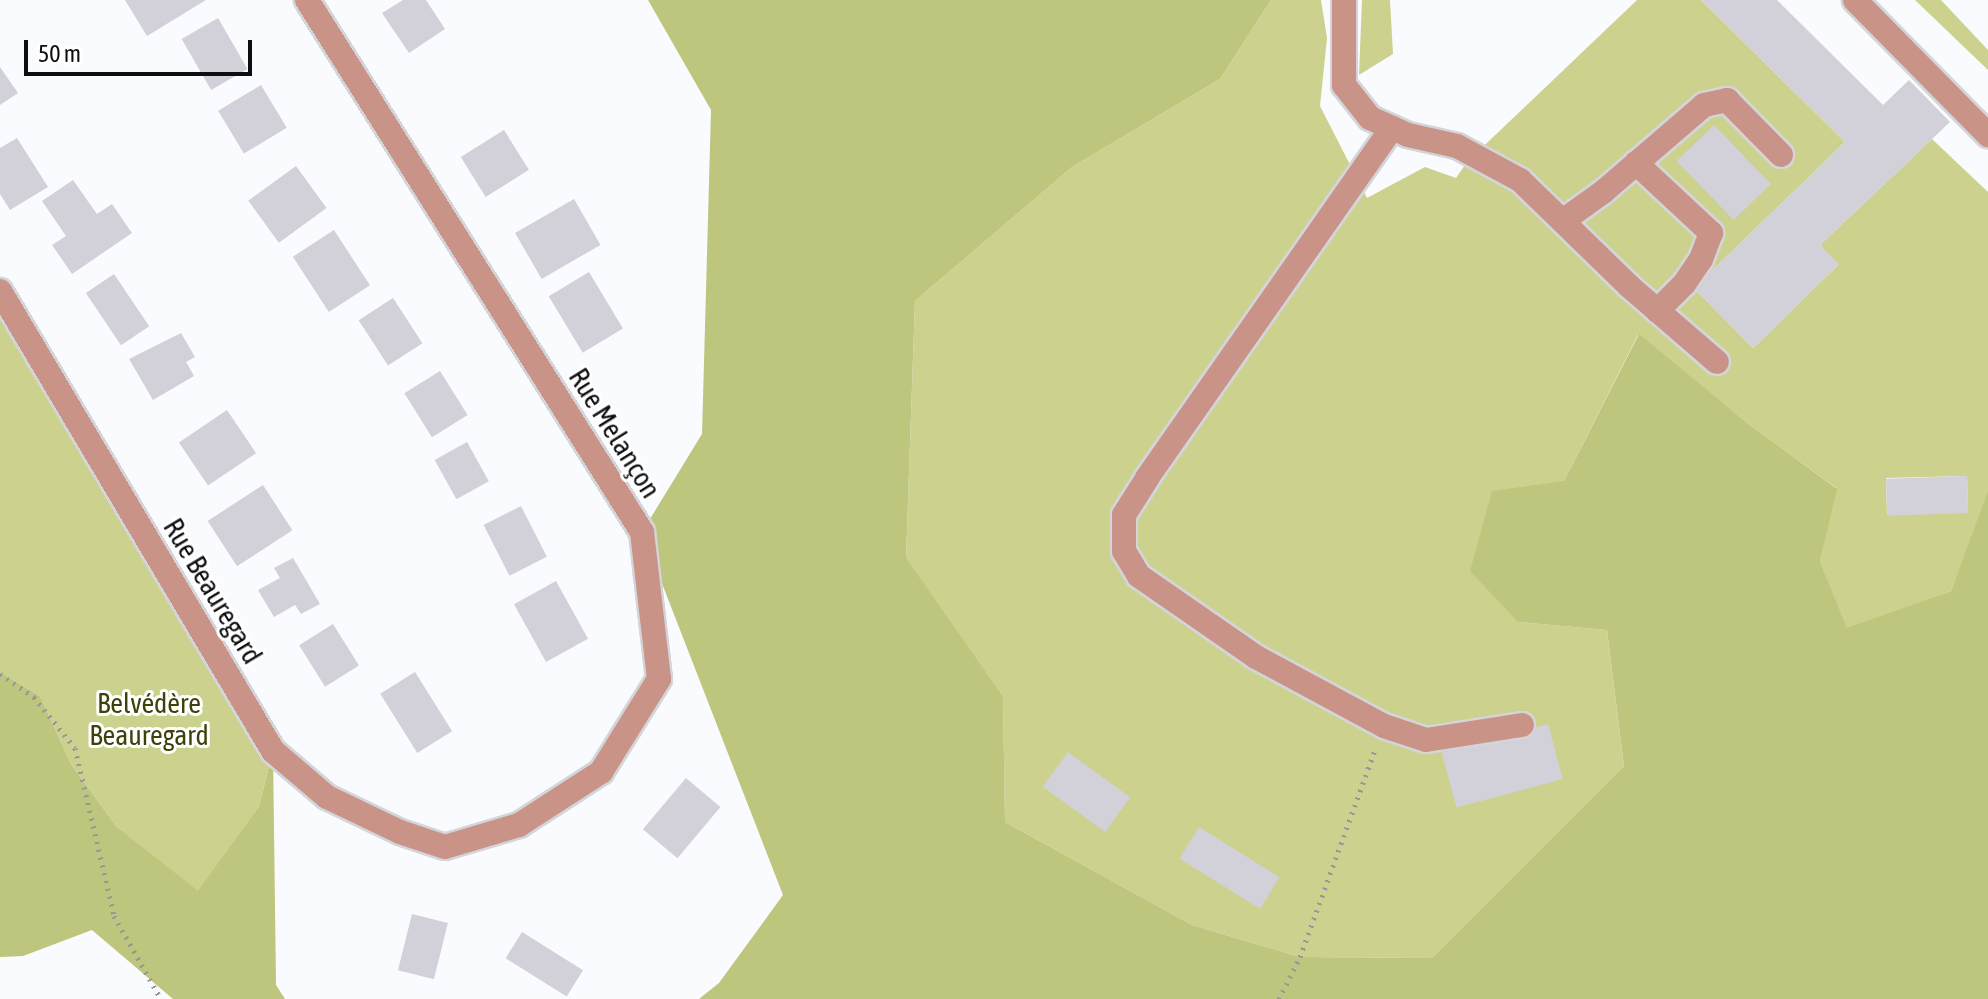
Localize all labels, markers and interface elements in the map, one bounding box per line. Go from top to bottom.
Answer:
scale bar [28,24,256,74]
text: 50 m [38,40,81,67]
street label: Rue Melançon [562,362,668,504]
street label: Rue Beauregard [156,512,270,670]
park label: Belvédère Beauregard [89,686,209,752]

